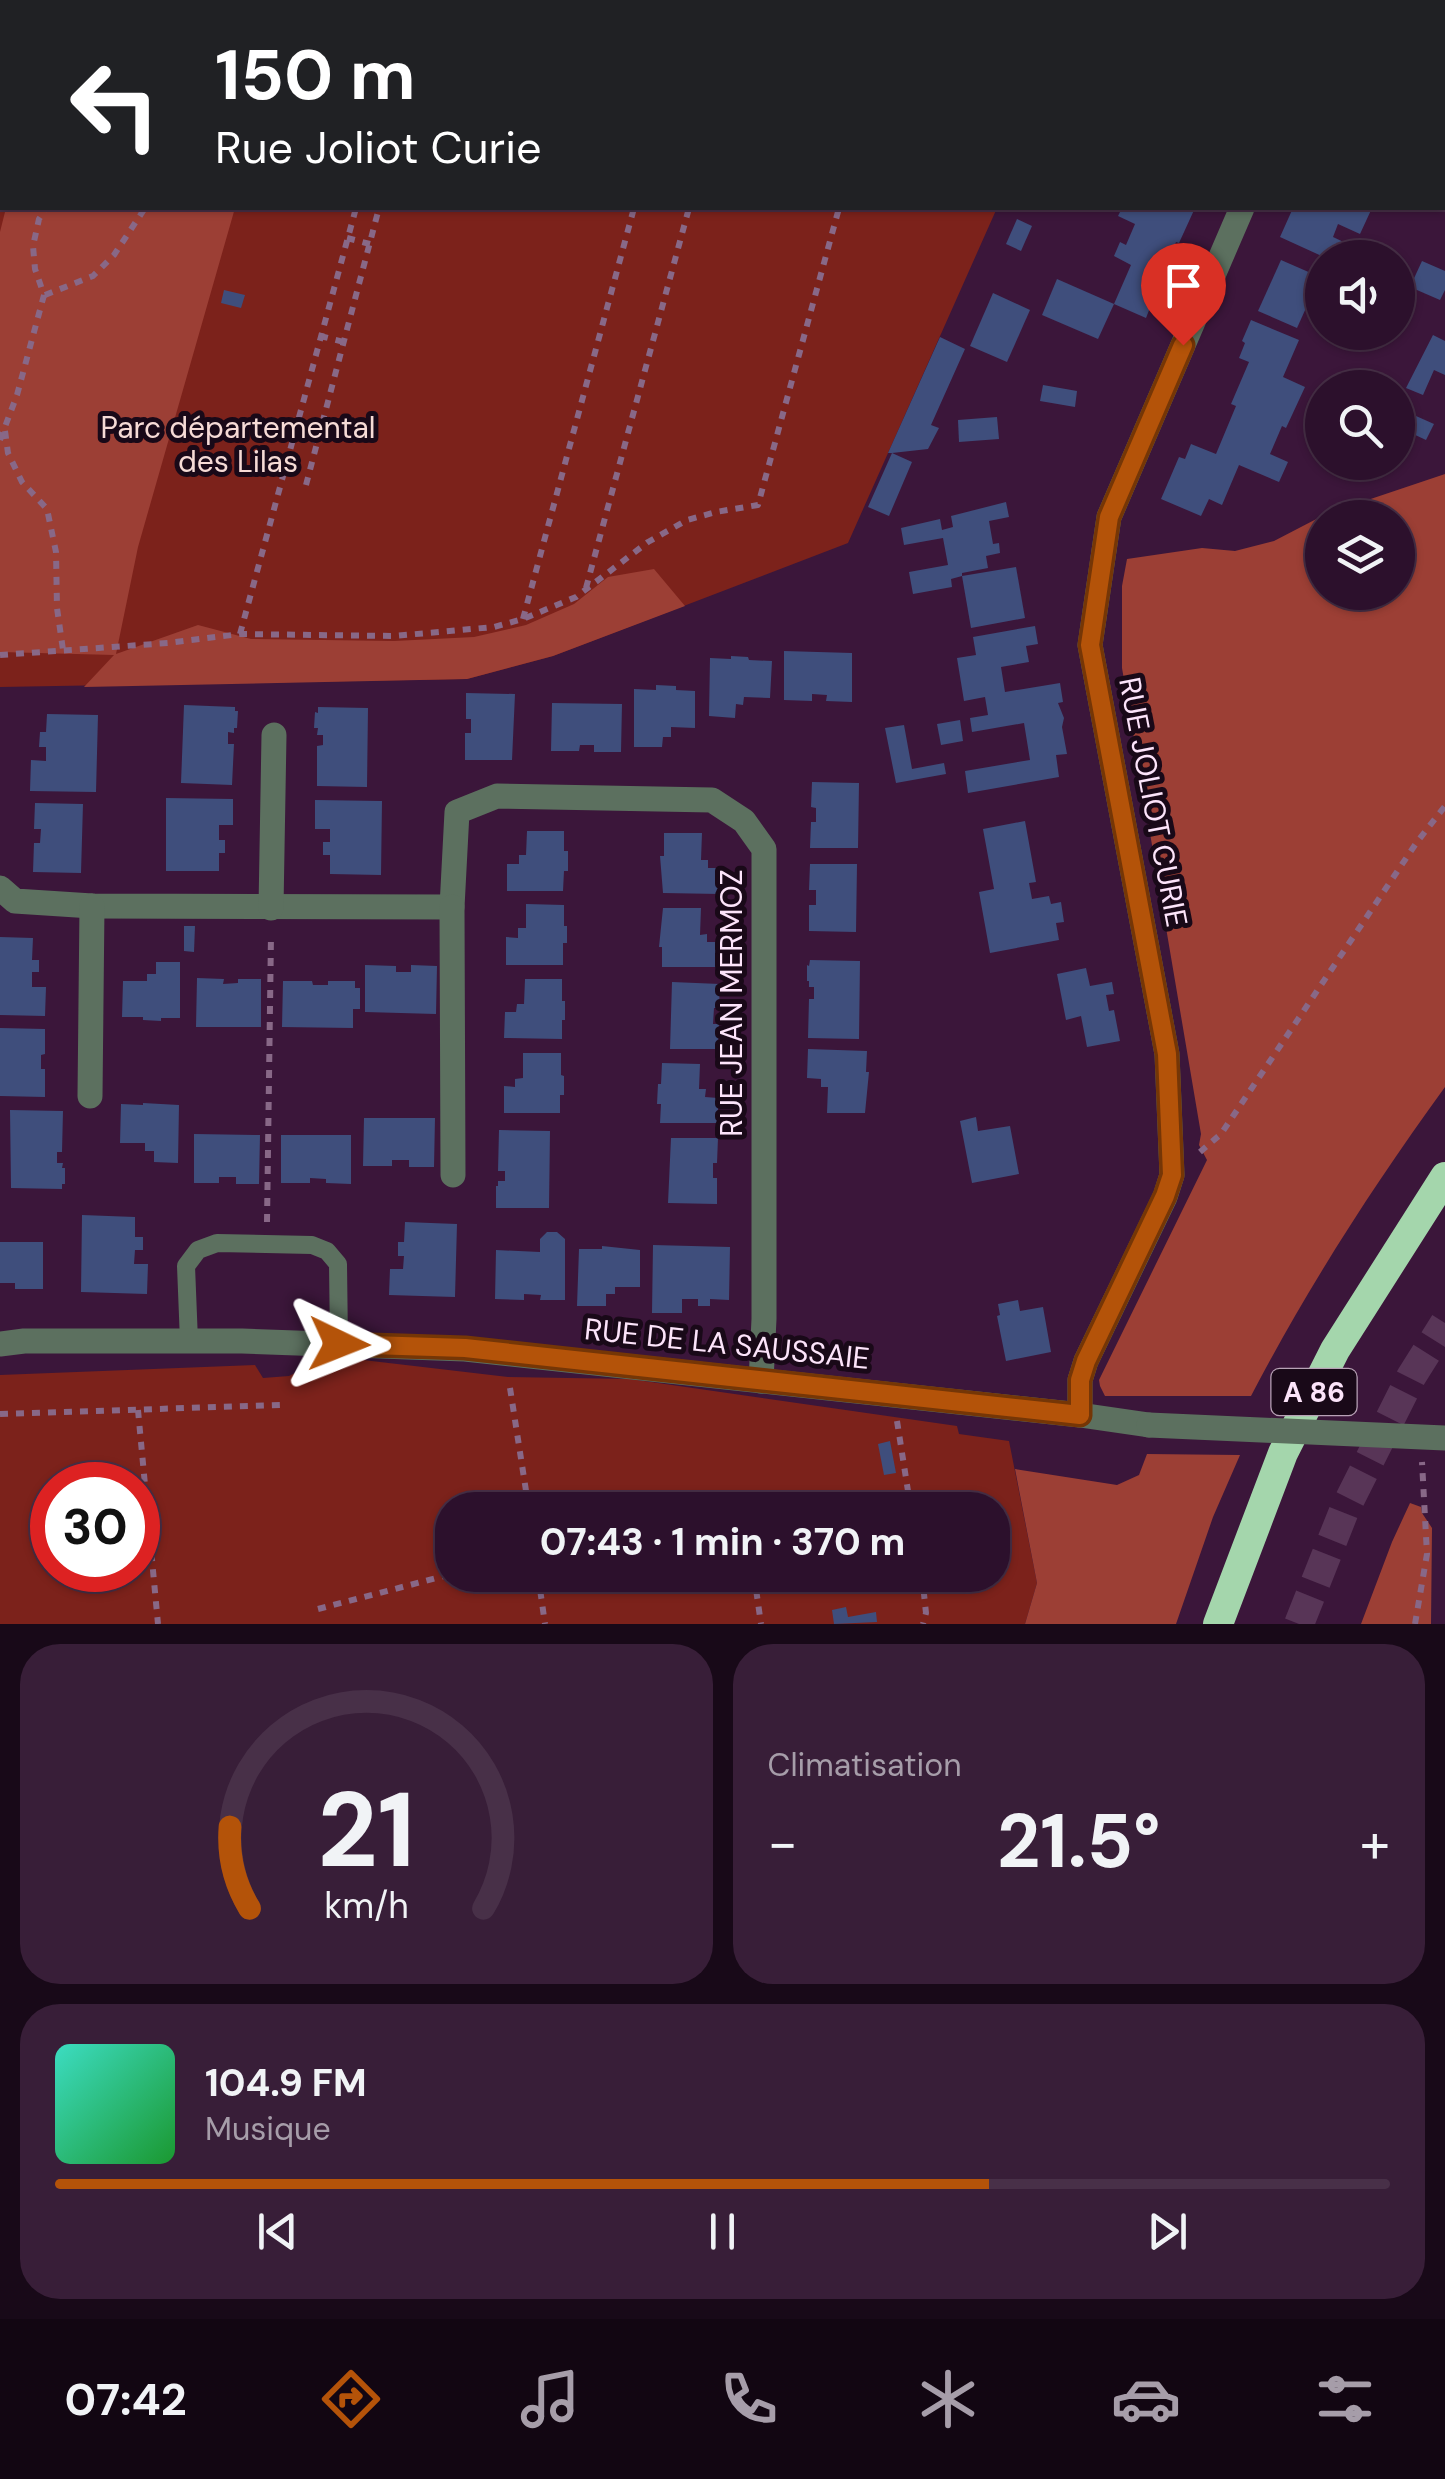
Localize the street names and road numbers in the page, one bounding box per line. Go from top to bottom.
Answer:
street label: RUE JOLIOT CURIE [1110,674,1197,930]
street label: RUE JEAN MERMOZ [712,869,751,1137]
street label: RUE DE LA SAUSSAIE [583,1309,872,1378]
road number: A 86 [1272,1369,1356,1415]

